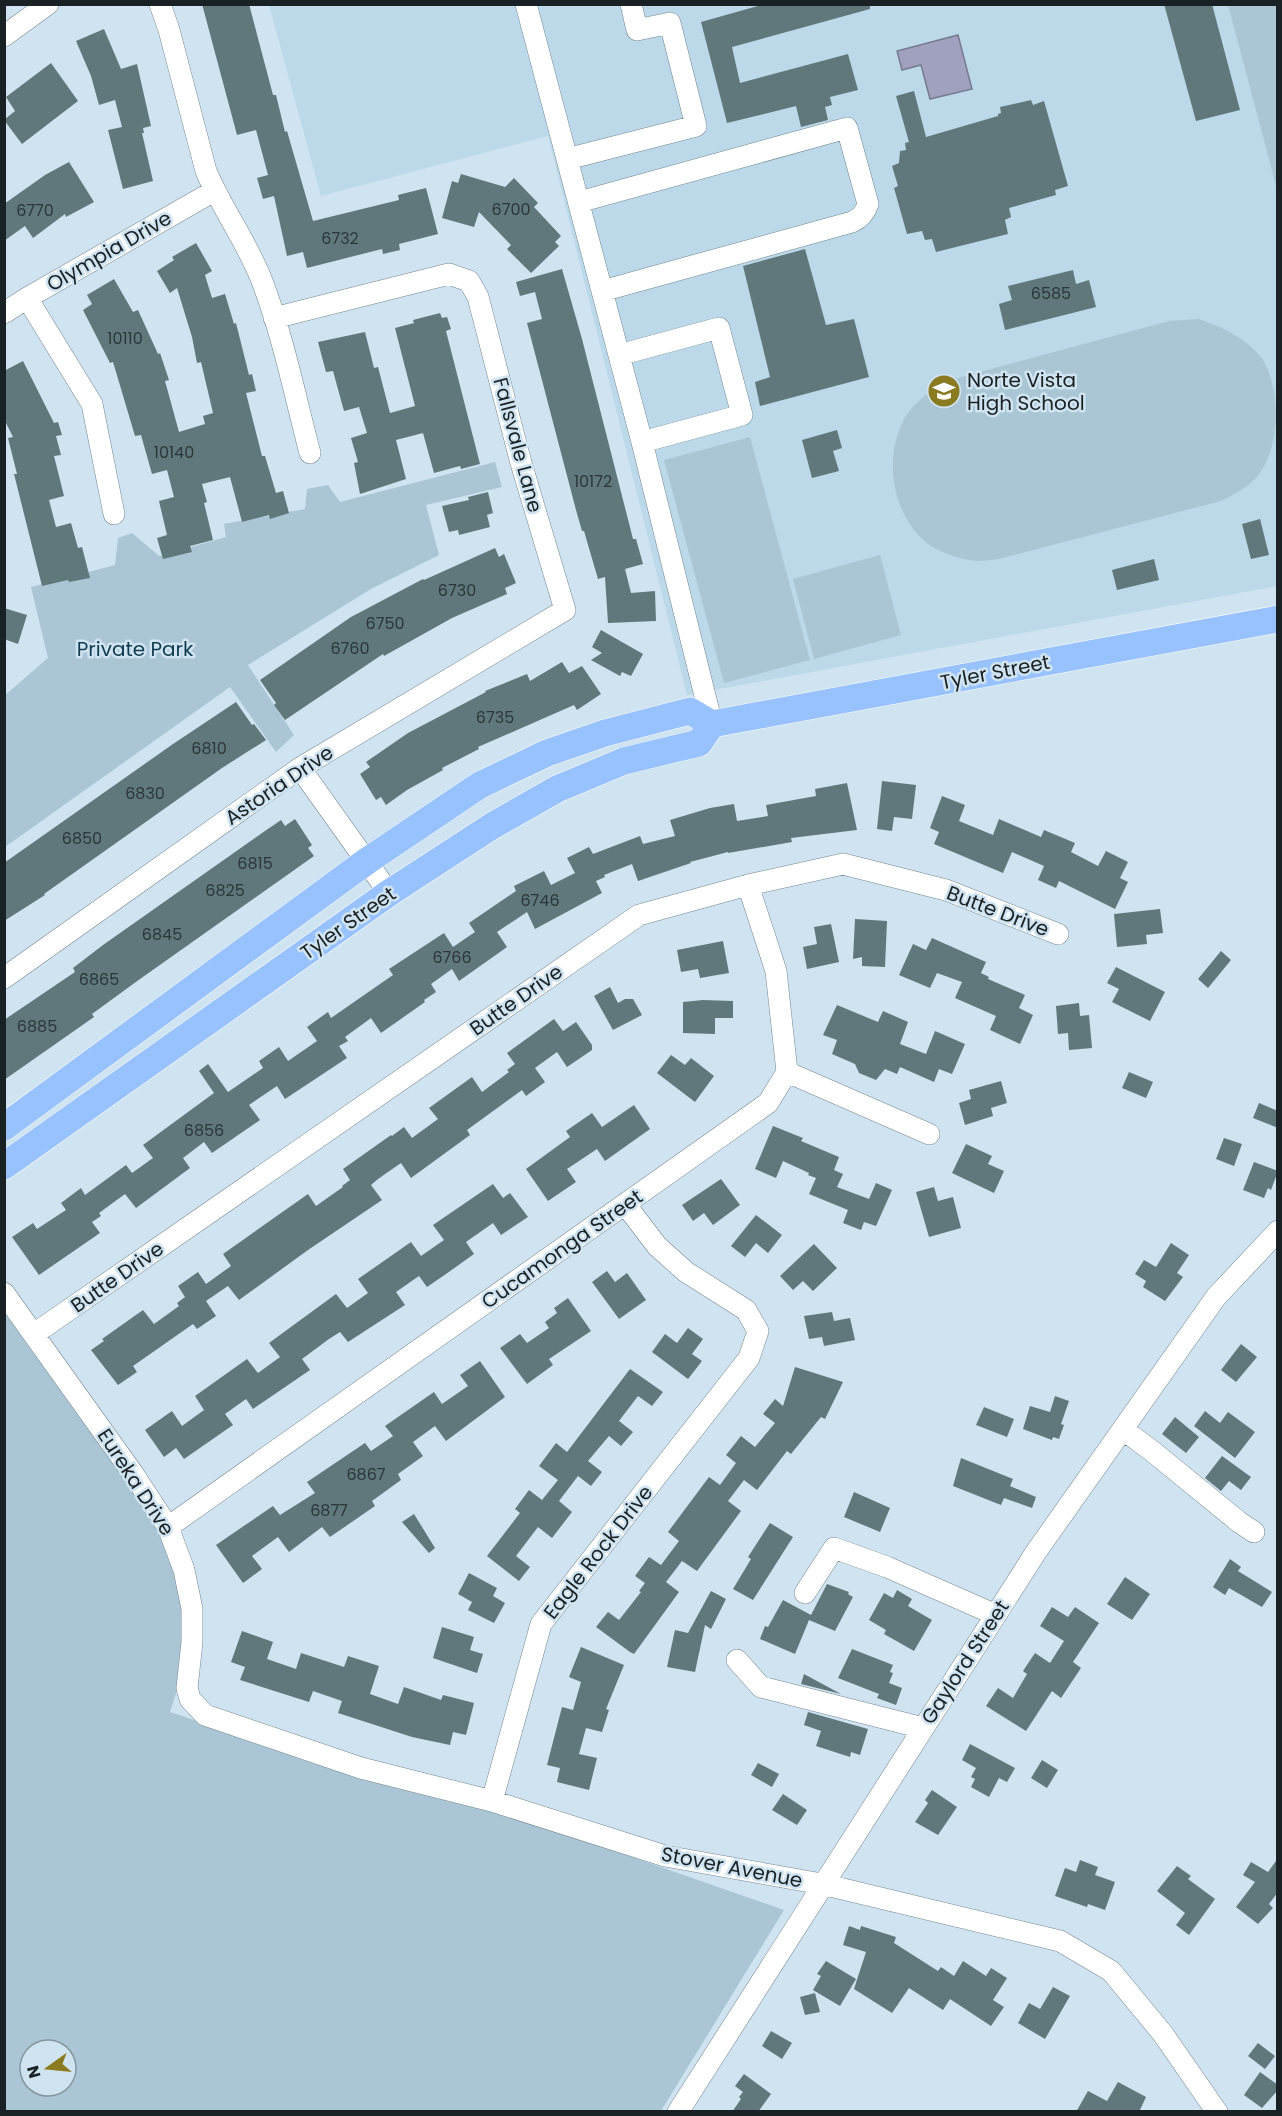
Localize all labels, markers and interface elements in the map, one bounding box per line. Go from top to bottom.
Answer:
house number: 6700 [492,198,531,221]
house number: 6770 [16,199,54,222]
street label: Olympia Drive [41,204,177,298]
house number: 6732 [321,227,359,250]
house number: 6585 [1031,282,1071,305]
house number: 10110 [107,327,143,350]
place label: Norte Vista High School [967,366,1085,417]
school or university icon: Norte Vista High School [926,373,962,409]
street label: Fallsvale Lane [487,374,549,516]
house number: 10140 [154,441,194,464]
house number: 10172 [574,470,612,493]
house number: 6730 [438,579,476,602]
house number: 6750 [366,612,405,635]
park label: Private Park [77,635,194,663]
house number: 6760 [330,637,370,660]
street label: Tyler Street [938,648,1052,696]
house number: 6735 [476,706,514,729]
house number: 6810 [191,737,227,760]
street label: Astoria Drive [219,738,339,832]
house number: 6830 [125,782,165,805]
house number: 6850 [62,827,102,850]
house number: 6815 [237,852,273,875]
house number: 6825 [205,879,245,902]
street label: Butte Drive [943,879,1053,943]
street label: Tyler Street [295,880,401,966]
house number: 6746 [520,889,560,912]
house number: 6845 [142,923,182,946]
house number: 6766 [432,946,472,969]
street label: Butte Drive [464,958,568,1042]
house number: 6865 [79,968,119,991]
house number: 6885 [17,1015,57,1038]
house number: 6856 [184,1119,224,1142]
street label: Cucamonga Street [476,1183,648,1315]
street label: Butte Drive [65,1235,169,1319]
street label: Eureka Drive [91,1423,181,1541]
house number: 6867 [346,1463,386,1486]
street label: Eagle Rock Drive [537,1479,659,1625]
house number: 6877 [310,1499,348,1522]
street label: Gaylord Street [914,1594,1016,1730]
street label: Stover Avenue [659,1840,805,1894]
north arrow [18,2038,78,2098]
text: N [21,2063,47,2081]

